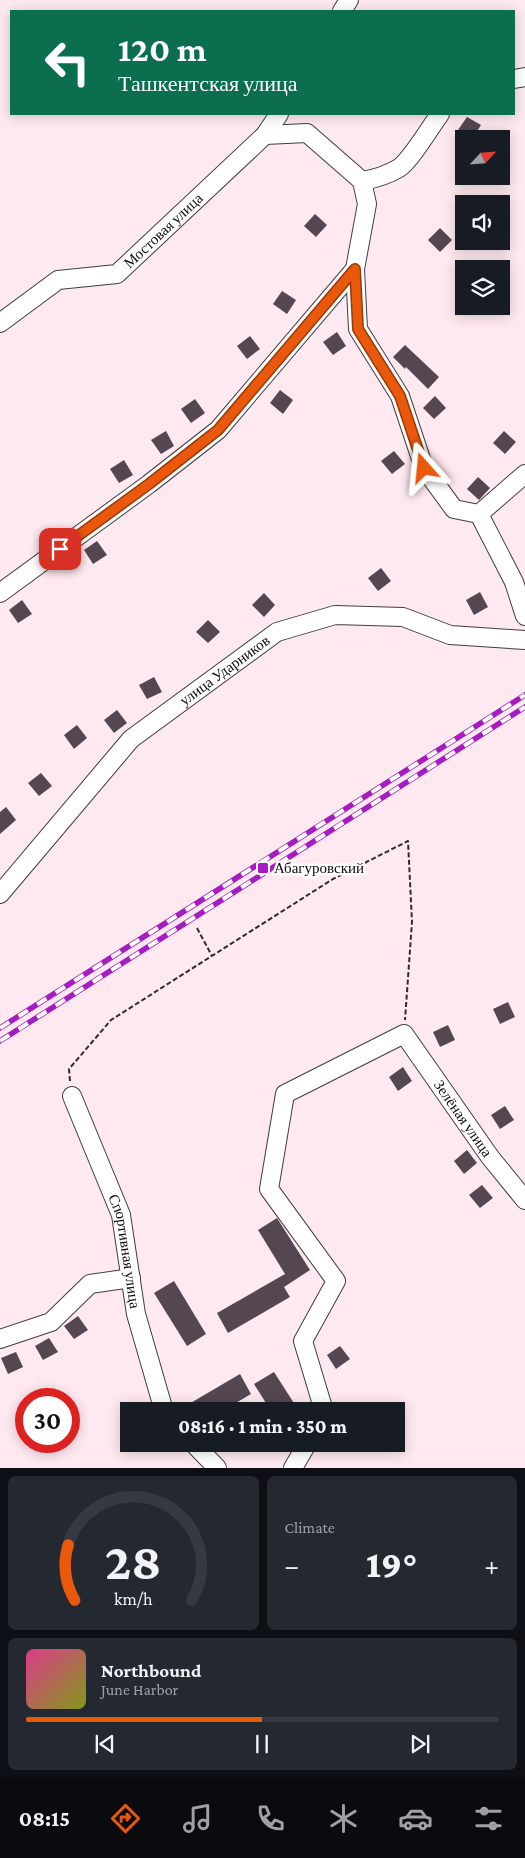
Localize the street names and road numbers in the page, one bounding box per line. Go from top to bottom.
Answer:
street label: Мостовая улица [121,190,206,271]
street label: улица Ударников [177,632,273,709]
street label: Зелёная улица [431,1077,496,1160]
street label: Спортивная улица [105,1192,143,1310]

